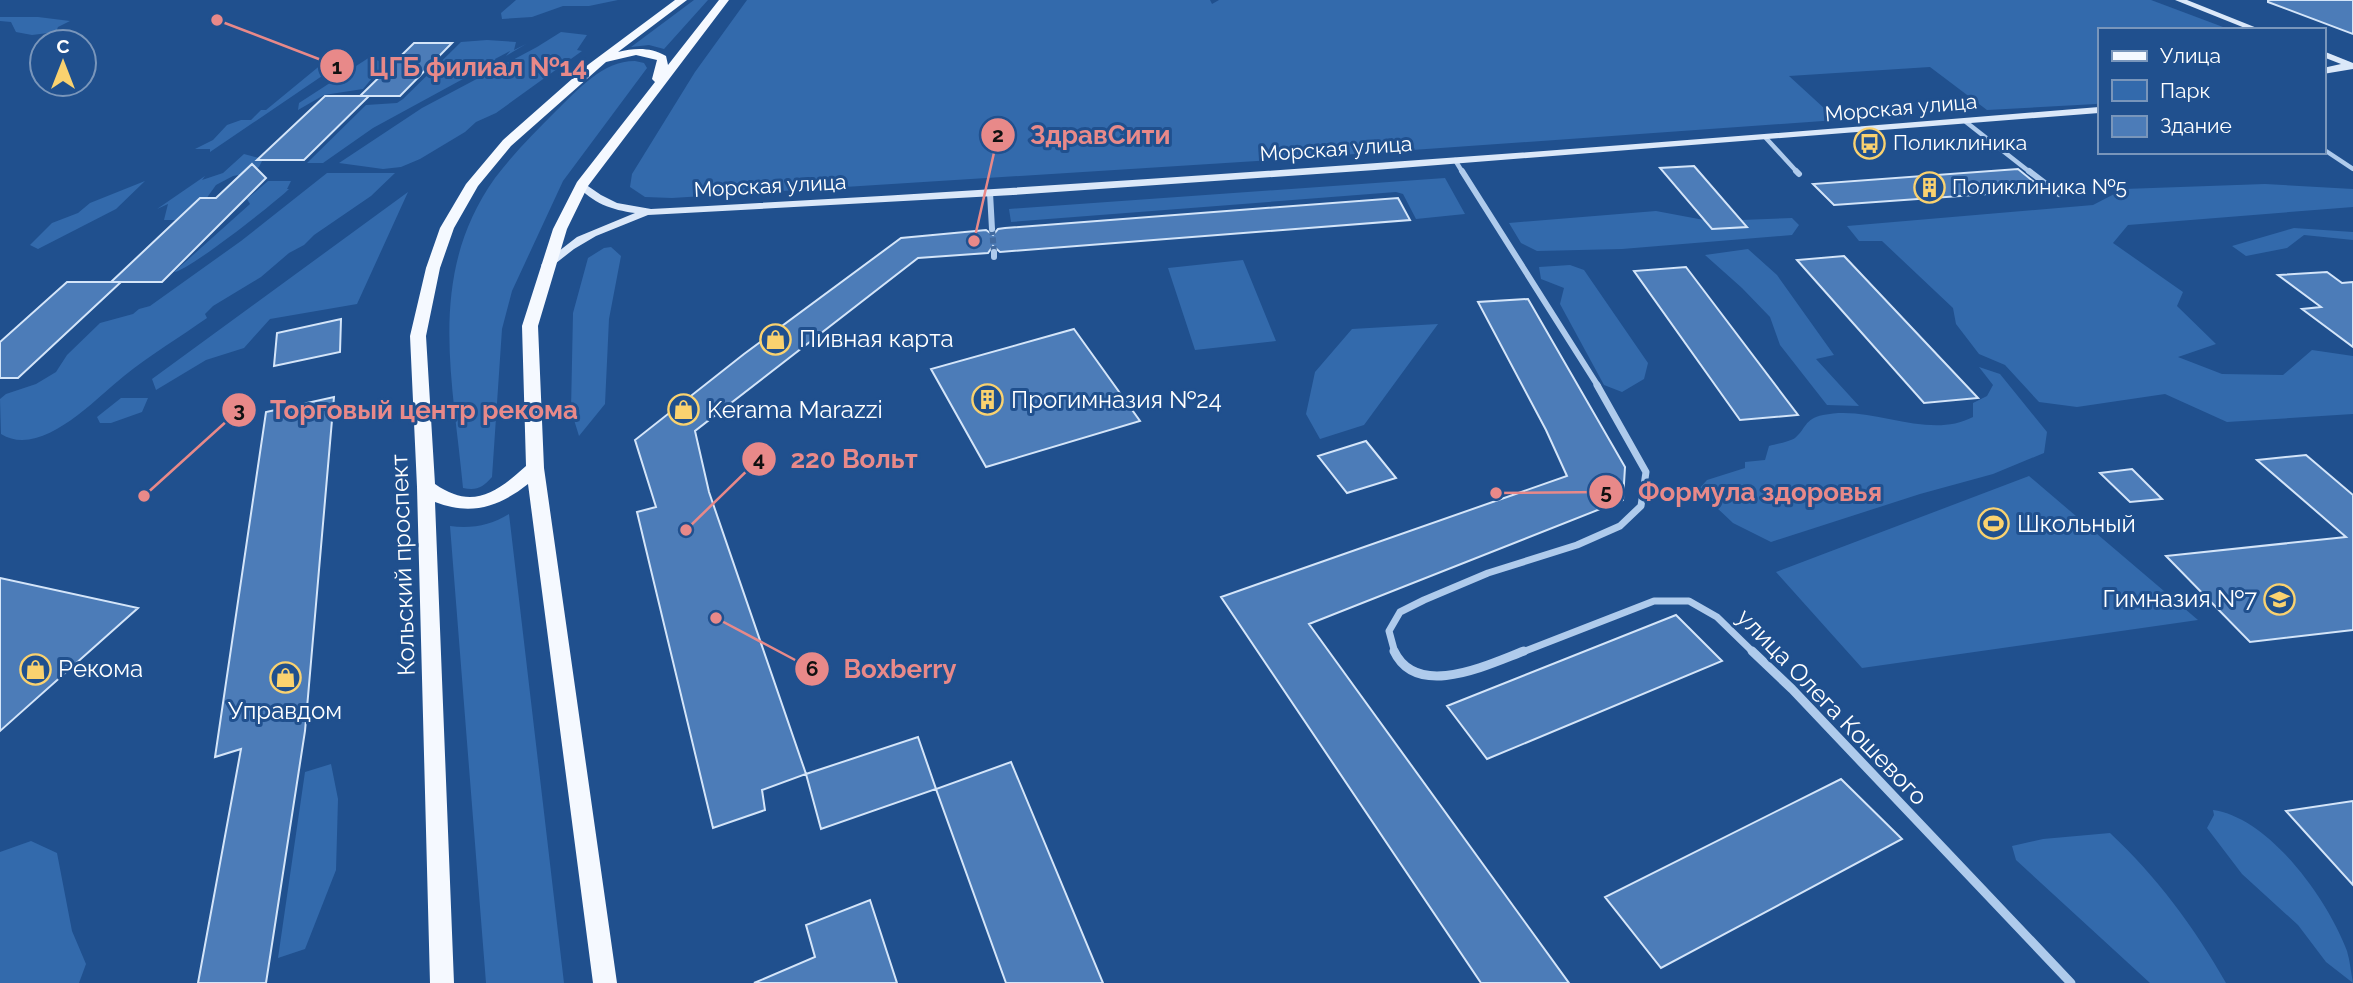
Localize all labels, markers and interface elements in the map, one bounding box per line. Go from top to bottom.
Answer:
north arrow [28,28,98,98]
legend [2098,28,2325,154]
text: С [56,35,70,57]
callout: ЦГБ филиал №14 [320,43,601,90]
text: Улица [2160,43,2221,68]
text: ЦГБ филиал №14 [369,52,587,82]
text: 1 [332,54,342,79]
text: Парк [2160,78,2210,103]
street label: Морская улица [1824,88,1978,127]
callout: ЗдравСити [980,111,1184,158]
text: Здание [2160,113,2232,138]
text: ЗдравСити [1030,120,1170,150]
text: 2 [992,122,1004,147]
bus stop icon: Поликлиника [1853,126,1887,160]
place label: Поликлиника [1893,130,2027,155]
street label: Морская улица [1259,131,1413,166]
street label: Морская улица [693,169,847,202]
building icon: Поликлиника №5 [1912,170,1946,204]
place label: Поликлиника №5 [1952,174,2127,199]
shop icon: Пивная карта [759,322,793,356]
place label: Пивная карта [799,324,954,353]
building icon: Прогимназия №24 [971,383,1005,417]
place label: Прогимназия №24 [1011,385,1222,414]
callout: Торговый центр рекома [221,386,592,433]
shop icon: Kerama Marazzi [667,393,701,427]
text: Торговый центр рекома [270,395,578,425]
place label: Kerama Marazzi [707,395,883,424]
text: 3 [233,397,245,422]
callout: 220 Вольт [741,435,931,482]
text: 220 Вольт [790,444,918,474]
text: 4 [753,446,765,471]
street label: Кольский проспект [384,453,421,676]
callout: Формула здоровья [1589,468,1896,515]
text: Формула здоровья [1638,477,1882,507]
text: 5 [1600,479,1612,504]
sports icon: Школьный [1977,507,2011,541]
place label: Школьный [2017,509,2136,538]
school or university icon: Гимназия №7 [2263,582,2297,616]
place label: Гимназия №7 [2102,584,2257,613]
street label: улица Олега Кошевого [1731,602,1934,811]
callout: Boxberry [794,646,970,693]
shop icon: Рекома [18,652,52,686]
place label: Рекома [58,654,143,683]
text: Boxberry [843,654,957,684]
text: 6 [806,656,818,681]
shop icon: Управдом [268,660,302,694]
place label: Управдом [228,696,342,725]

